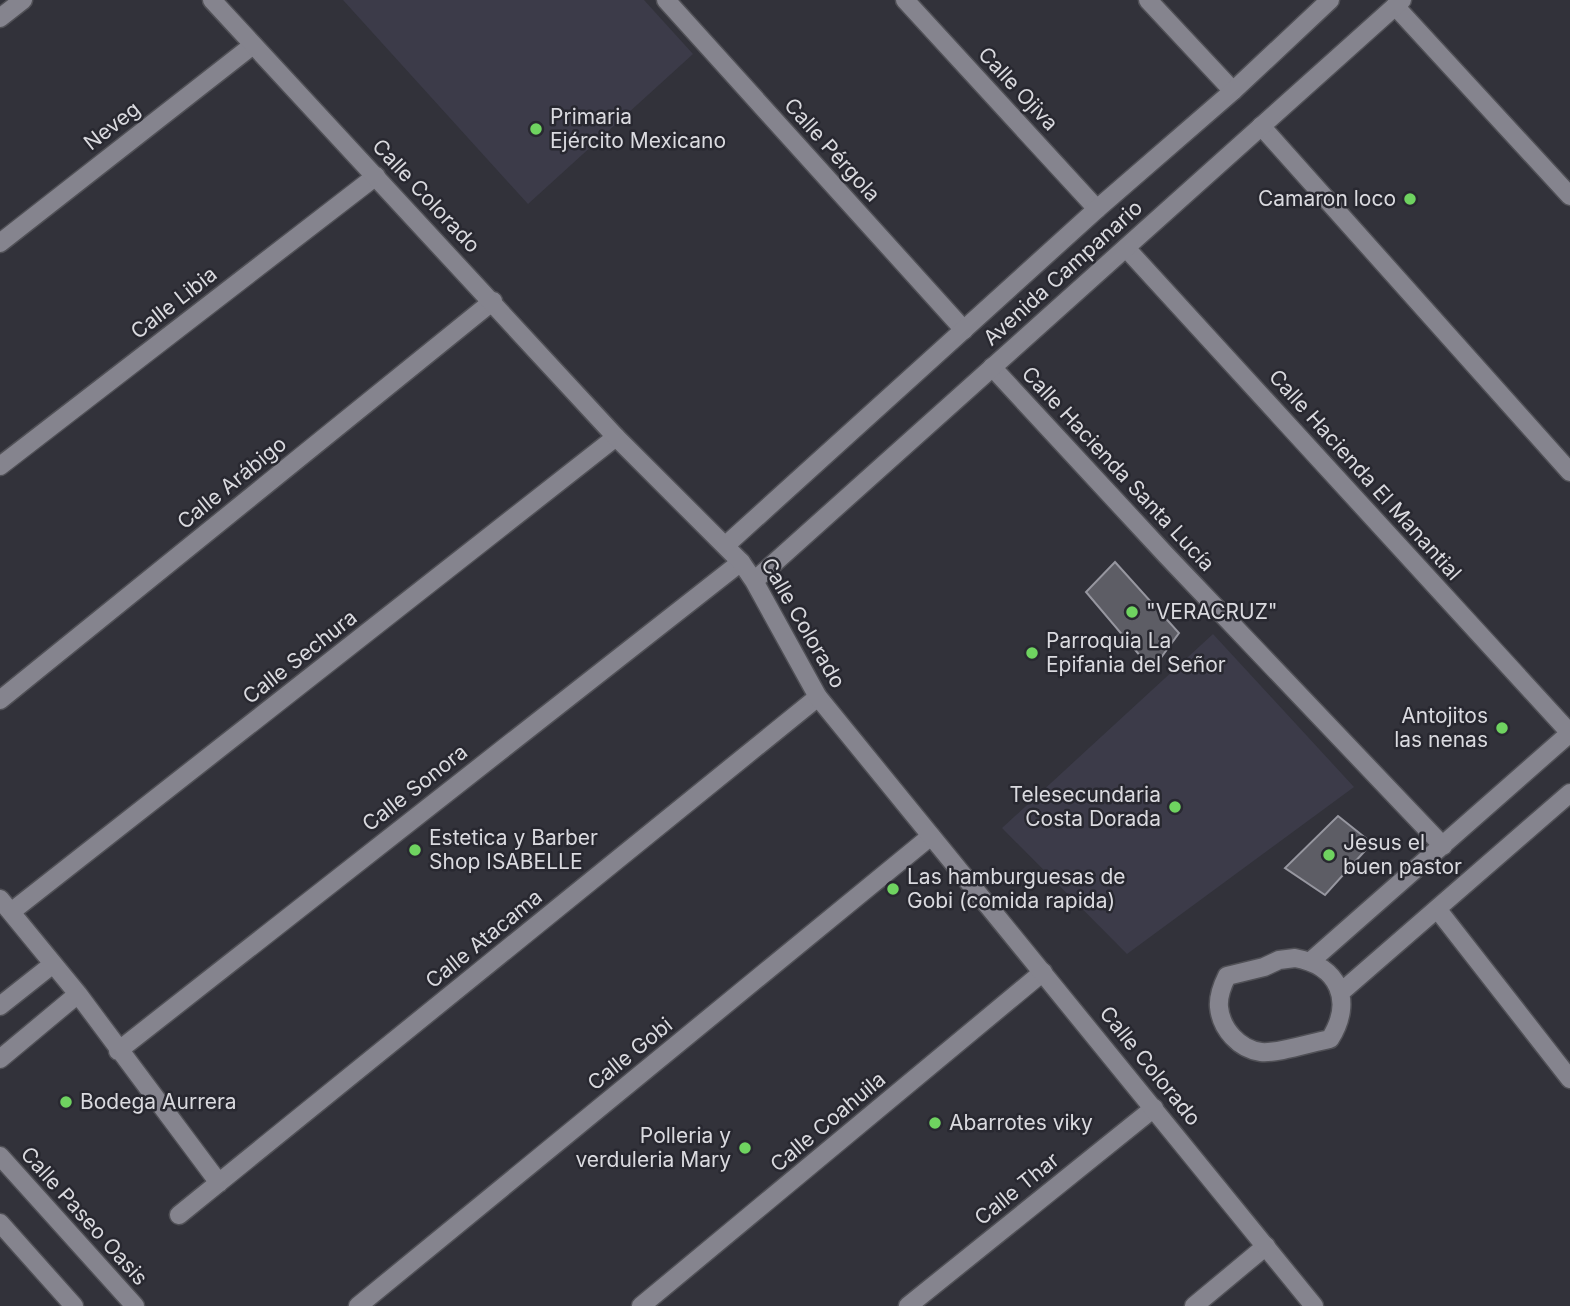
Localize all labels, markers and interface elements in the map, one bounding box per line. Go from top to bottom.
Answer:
street label: Calle Ojiva [973,42,1063,136]
street label: Calle Pérgola [779,93,885,207]
street label: Neveg [79,96,145,155]
place label: Primaria Ejército Mexicano [550,104,726,153]
marker: Primaria Ejército Mexicano [528,121,544,137]
street label: Calle Colorado [367,134,485,258]
place label: Camaron loco [1258,186,1396,211]
marker: Camaron loco [1402,191,1418,207]
street label: Avenida Campanario [978,195,1147,351]
street label: Calle Libia [126,261,222,344]
street label: Calle Hacienda Santa Lucía [1017,361,1220,576]
street label: Calle Hacienda El Manantial [1264,364,1467,585]
street label: Calle Arábigo [172,431,291,534]
street label: Calle Colorado [756,553,851,692]
place label: "VERACRUZ" [1146,599,1278,624]
street label: Calle Sechura [238,604,362,709]
marker: "VERACRUZ" [1124,604,1140,620]
place label: Parroquia La Epifania del Señor [1046,628,1226,677]
marker: Parroquia La Epifania del Señor [1024,645,1040,661]
place label: Antojitos las nenas [1394,703,1488,752]
marker: Antojitos las nenas [1494,720,1510,736]
street label: Calle Sonora [357,739,472,836]
place label: Telesecundaria Costa Dorada [1010,782,1161,831]
marker: Telesecundaria Costa Dorada [1167,799,1183,815]
place label: Estetica y Barber Shop ISABELLE [429,825,598,874]
place label: Jesus el buen pastor [1343,830,1462,879]
marker: Estetica y Barber Shop ISABELLE [407,842,423,858]
marker: Jesus el buen pastor [1321,847,1337,863]
place label: Las hamburguesas de Gobi (comida rapida) [907,864,1126,913]
marker: Las hamburguesas de Gobi (comida rapida) [885,881,901,897]
street label: Calle Atacama [420,884,547,993]
street label: Calle Colorado [1095,1001,1206,1130]
street label: Calle Gobi [582,1012,677,1095]
street label: Calle Coahuila [765,1066,890,1177]
place label: Bodega Aurrera [80,1089,237,1114]
marker: Bodega Aurrera [58,1094,74,1110]
place label: Abarrotes viky [949,1110,1093,1135]
marker: Abarrotes viky [927,1115,943,1131]
place label: Polleria y verduleria Mary [575,1123,731,1172]
marker: Polleria y verduleria Mary [737,1140,753,1156]
street label: Calle Paseo Oasis [16,1141,153,1290]
street label: Calle Thar [970,1147,1064,1230]

